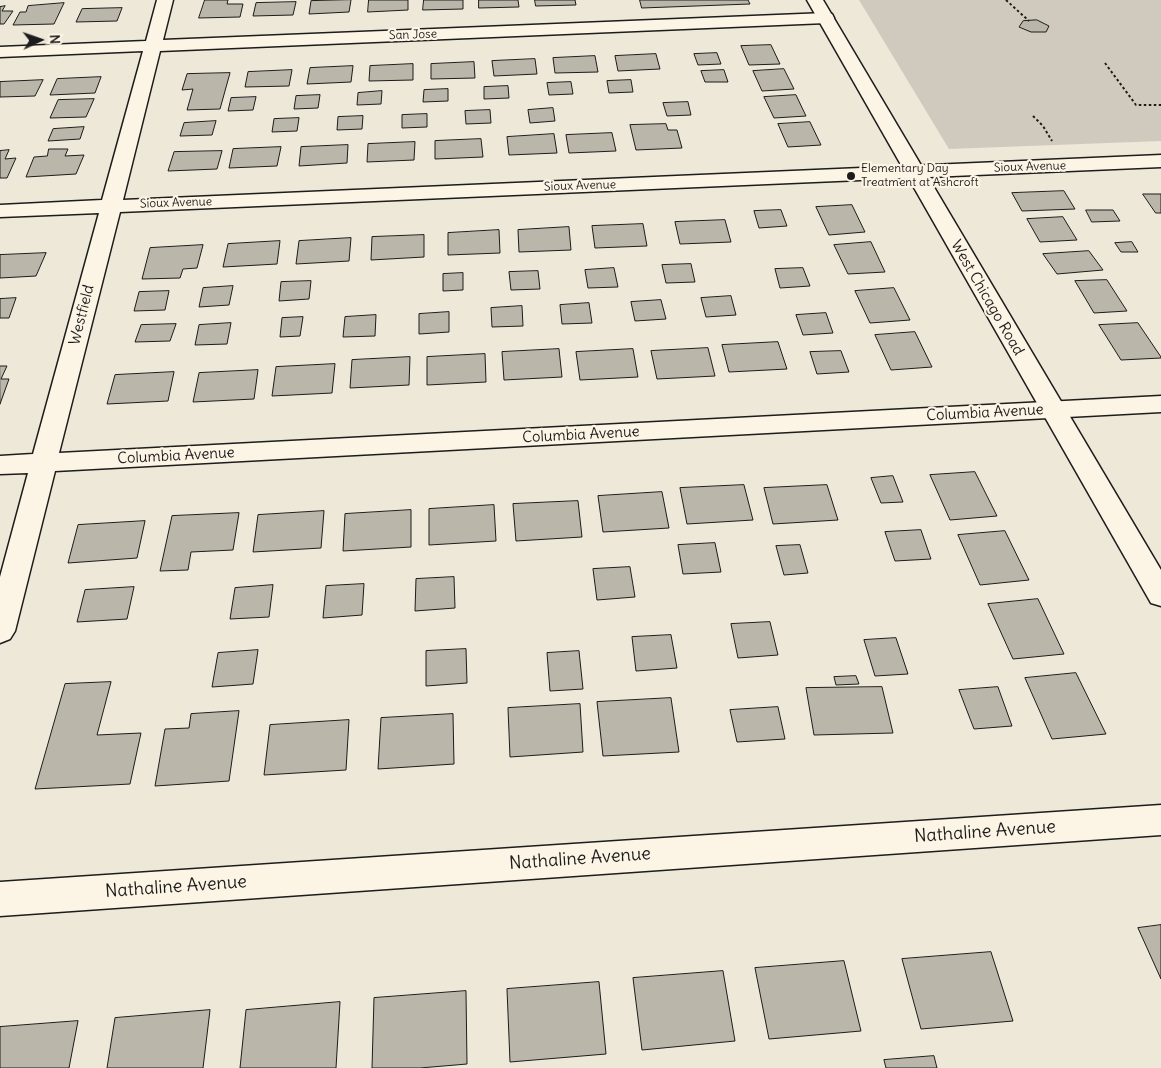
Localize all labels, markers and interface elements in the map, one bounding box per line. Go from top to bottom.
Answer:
north arrow [15,15,65,65]
street label: San Jose [389,27,437,43]
text: N [46,34,64,45]
street label: Sioux Avenue [994,159,1066,175]
place label: Elementary Day Treatment at Ashcroft [861,162,978,190]
marker: Elementary Day Treatment at Ashcroft [845,170,857,182]
street label: Sioux Avenue [544,178,616,194]
street label: Sioux Avenue [140,195,212,211]
street label: West Chicago Road [947,237,1027,359]
street label: Westfield [66,283,98,347]
street label: Columbia Avenue [926,401,1044,425]
street label: Columbia Avenue [522,423,640,447]
street label: Columbia Avenue [117,444,235,468]
street label: Nathaline Avenue [913,816,1057,848]
street label: Nathaline Avenue [508,843,652,875]
street label: Nathaline Avenue [104,871,248,903]

